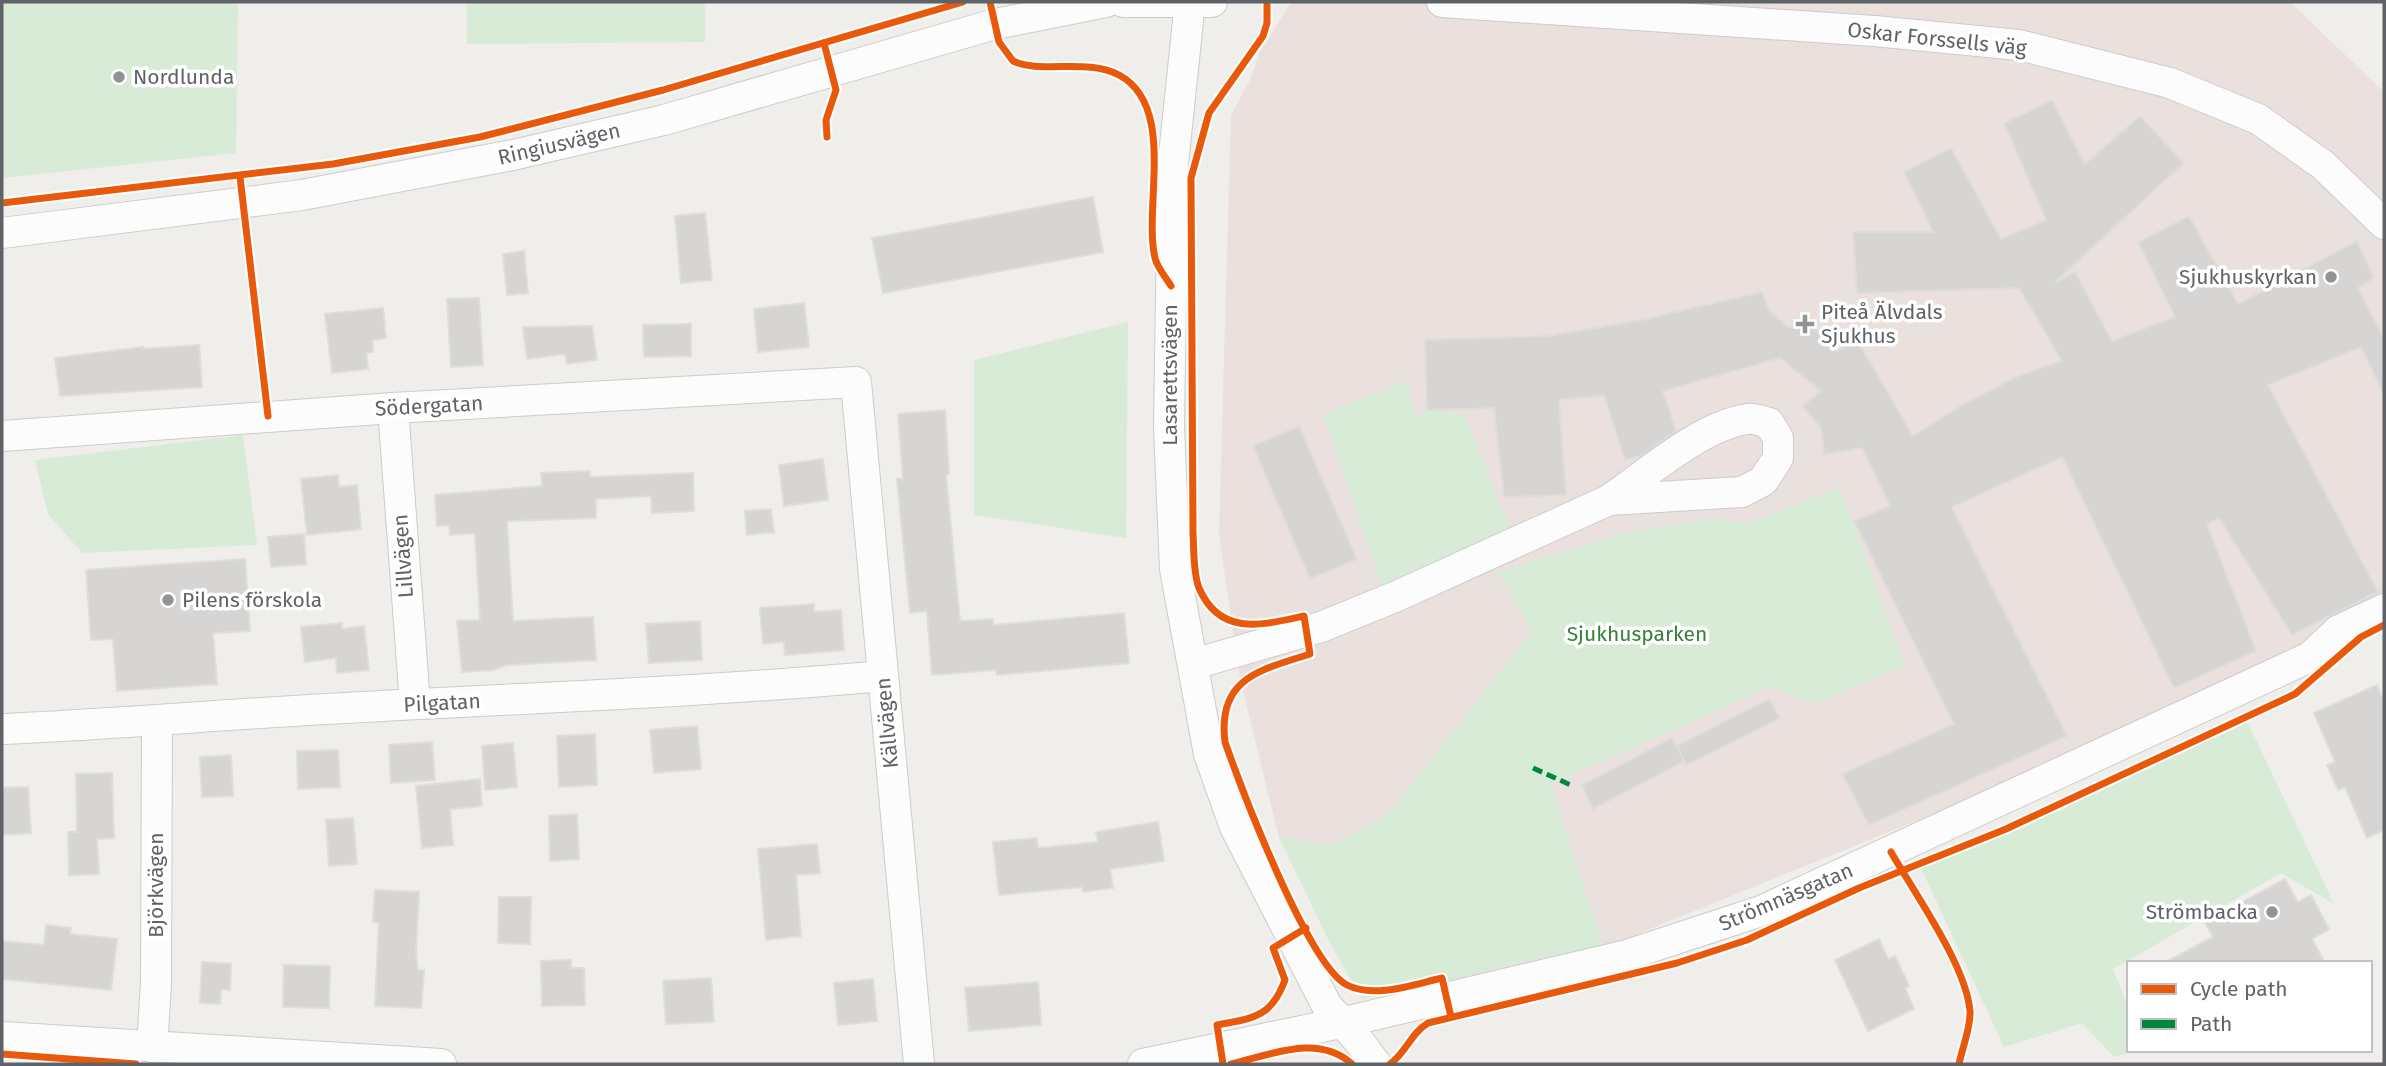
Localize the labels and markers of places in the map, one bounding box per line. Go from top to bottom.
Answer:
place label: Nordlunda [133,64,234,90]
marker: Nordlunda [111,69,127,85]
place label: Sjukhuskyrkan [2179,264,2317,290]
marker: Sjukhuskyrkan [2323,269,2339,285]
place label: Piteå Älvdals Sjukhus [1821,299,1943,349]
marker: Piteå Älvdals Sjukhus [1795,314,1815,334]
place label: Pilens förskola [182,587,322,613]
marker: Pilens förskola [160,592,176,608]
place label: Strömbacka [2146,899,2258,925]
marker: Strömbacka [2264,904,2280,920]

